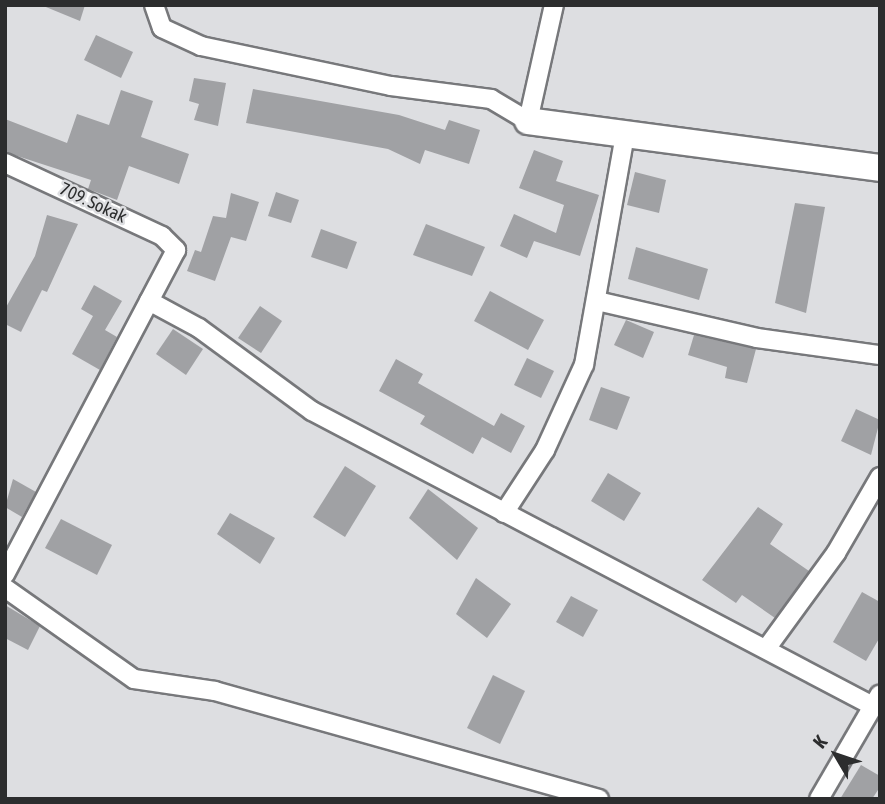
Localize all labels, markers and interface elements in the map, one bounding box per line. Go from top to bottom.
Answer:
street label: 709. Sokak [56,178,130,228]
north arrow [801,720,871,790]
text: K [808,731,831,752]

